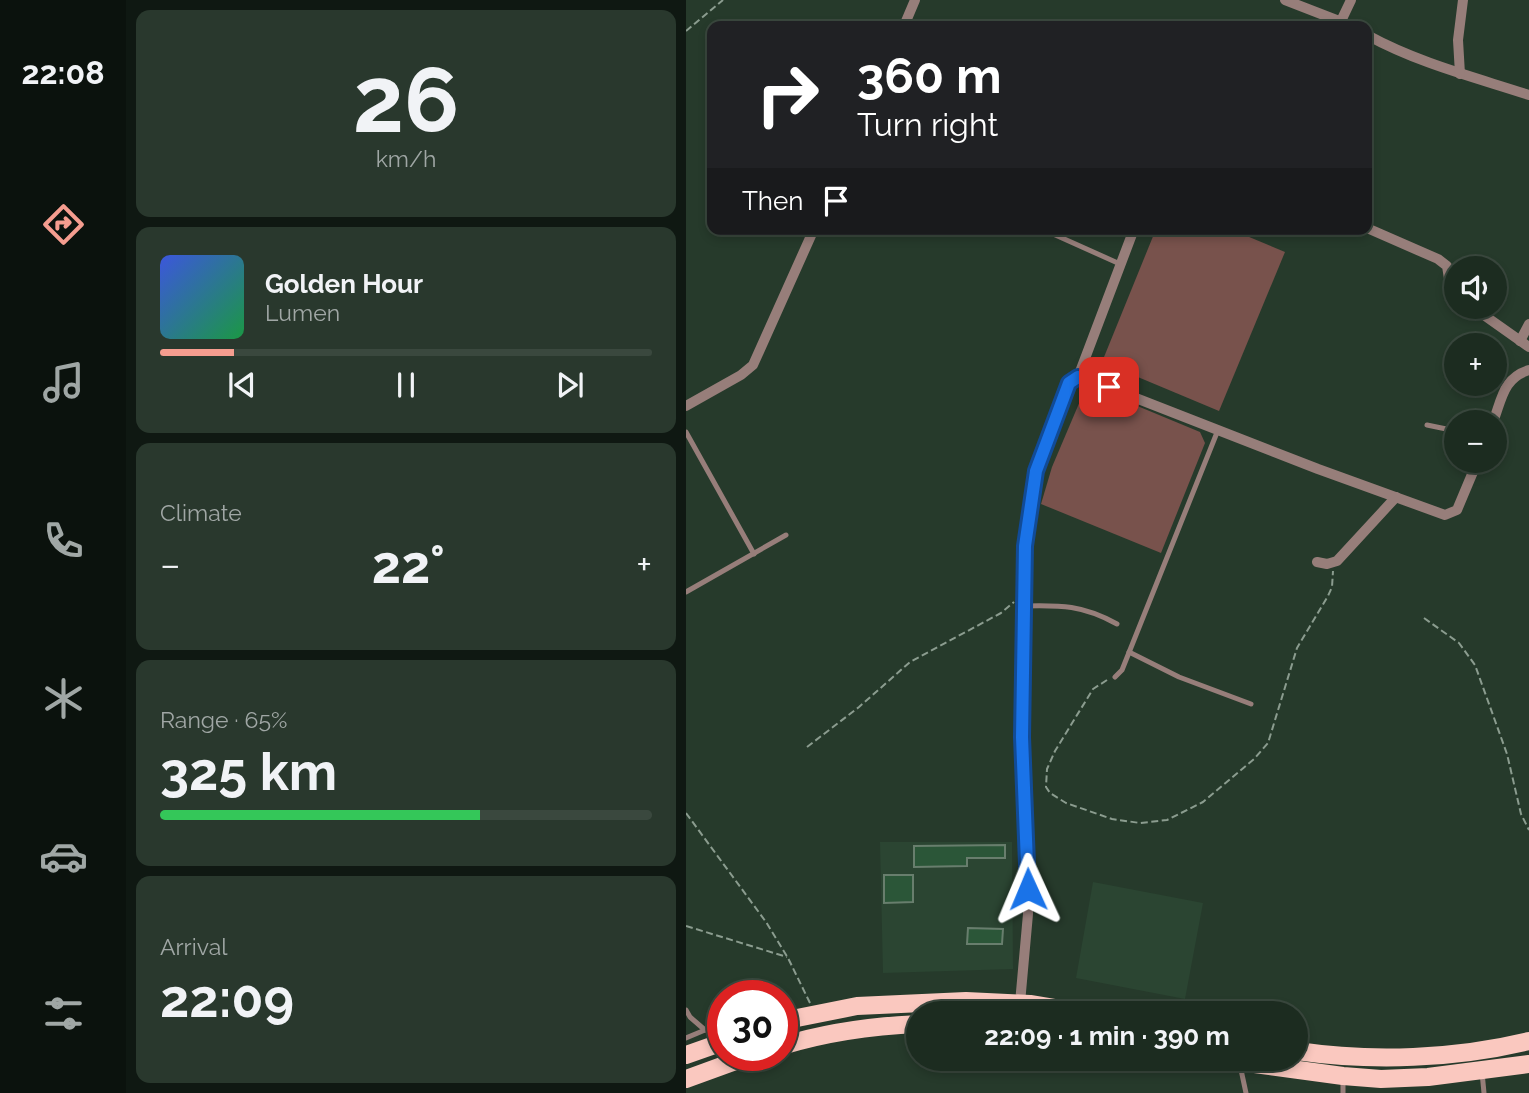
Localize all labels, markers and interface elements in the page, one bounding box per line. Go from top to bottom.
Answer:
text: 26 [353,46,459,153]
text: 360 m [857,47,1002,104]
icon: right [742,49,833,140]
text: 22:08 [22,54,104,91]
text: Turn right [857,106,998,143]
text: km/h [376,145,436,172]
icon: arrive [817,182,855,220]
text: Then [742,186,803,216]
icon: directions [39,200,88,249]
map controls [1444,256,1507,473]
button: sound [1444,256,1507,319]
text: Golden Hour [265,269,423,299]
text: Lumen [265,299,340,326]
button: + [1444,333,1507,396]
pin [1079,357,1139,417]
icon: music [39,358,88,407]
icon: previous [223,366,261,404]
icon: pause [387,366,425,404]
icon: next [551,366,589,404]
icon: arrive [1090,368,1128,406]
button: − [1444,410,1507,473]
text: Climate [160,499,242,526]
icon: phone [39,516,88,565]
text: 22° [372,534,445,595]
text: − [160,542,180,587]
text: + [636,542,652,587]
icon: climate [39,674,88,723]
text: Range · 65% [160,706,287,733]
text: 325 km [160,741,337,802]
icon: car [39,832,88,881]
position arrow [991,852,1065,926]
text: Arrival [160,933,227,960]
text: 22:09 [160,968,294,1029]
speed limit sign: 30 [707,980,798,1071]
icon: filters [39,989,88,1038]
text: 22:09 · 1 min · 390 m [984,1021,1230,1051]

